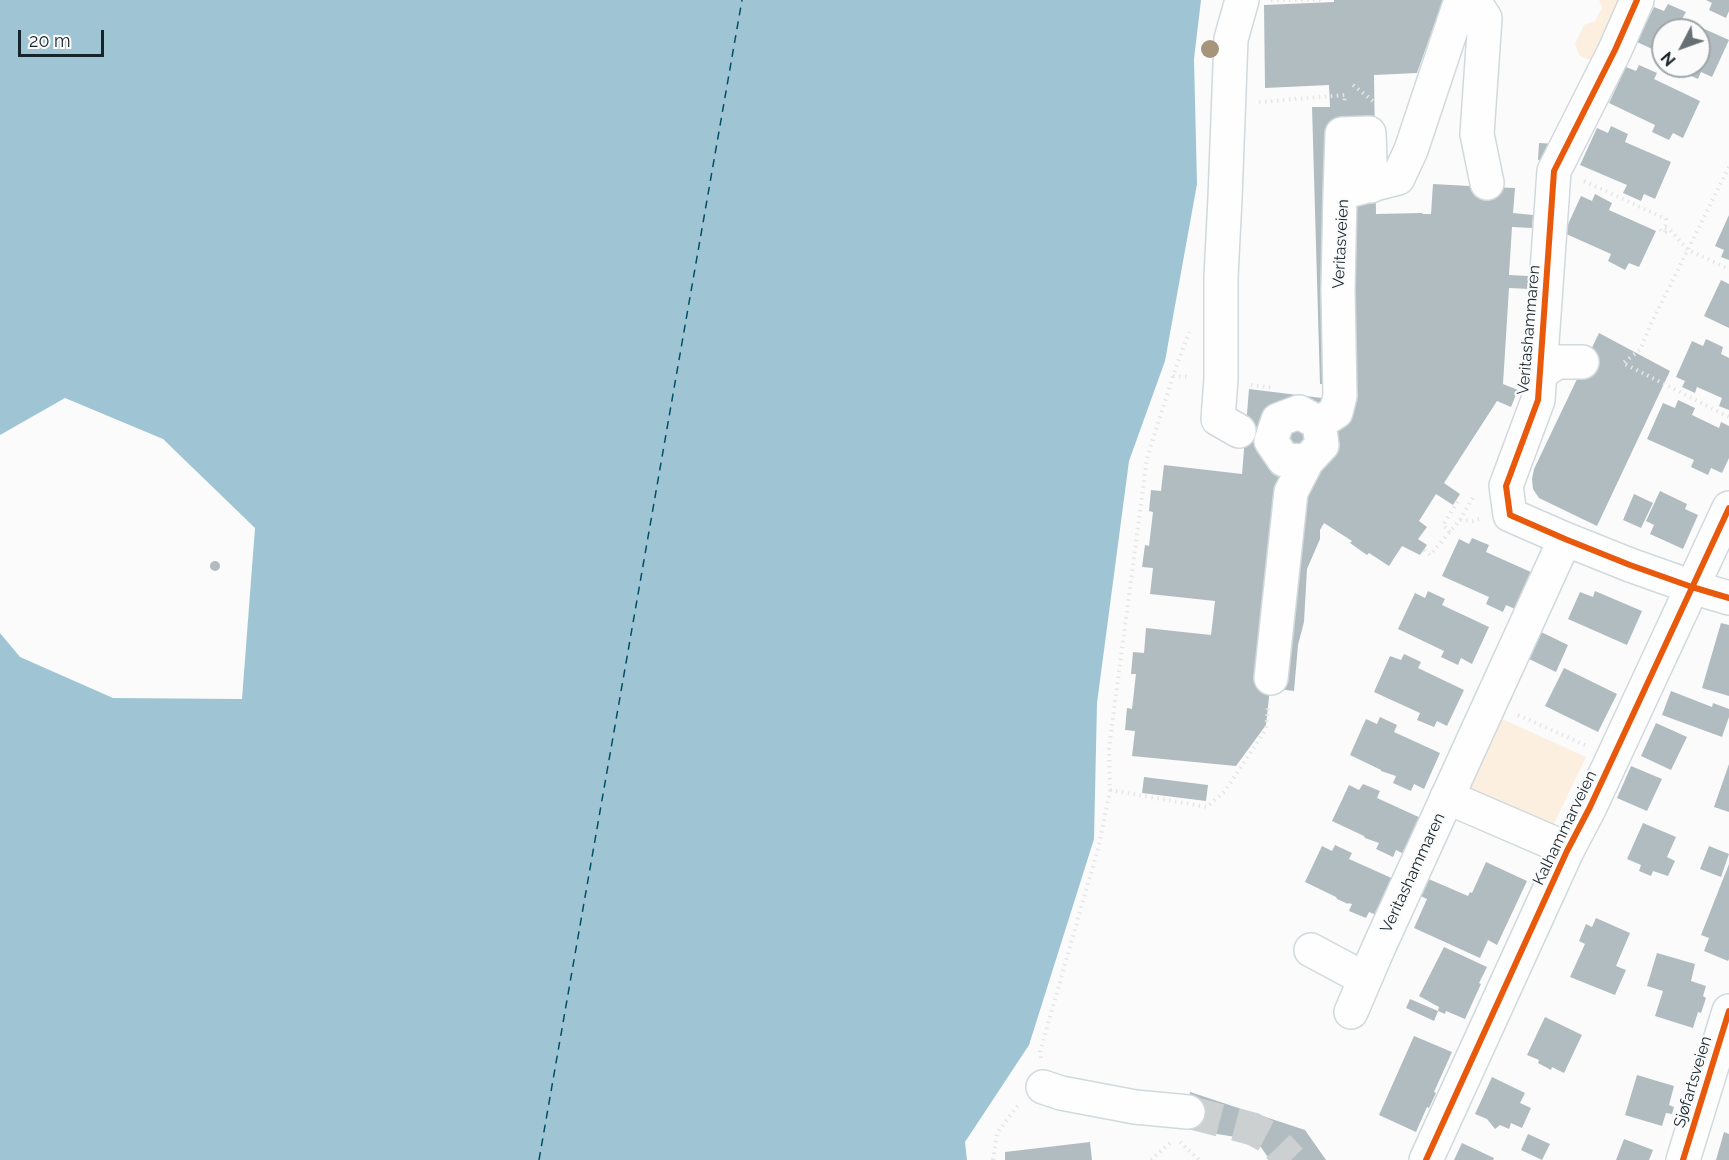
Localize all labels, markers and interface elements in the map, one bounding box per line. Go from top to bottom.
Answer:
scale bar [21,18,106,56]
north arrow [1651,18,1711,78]
text: 20 m [29,30,71,51]
text: N [1657,48,1680,70]
street label: Veritasveien [1329,199,1353,289]
street label: Veritashammaren [1514,264,1544,396]
street label: Kalhammarveien [1529,768,1601,888]
street label: Veritashammaren [1377,810,1449,936]
street label: Sjøfartsveien [1670,1034,1716,1130]

